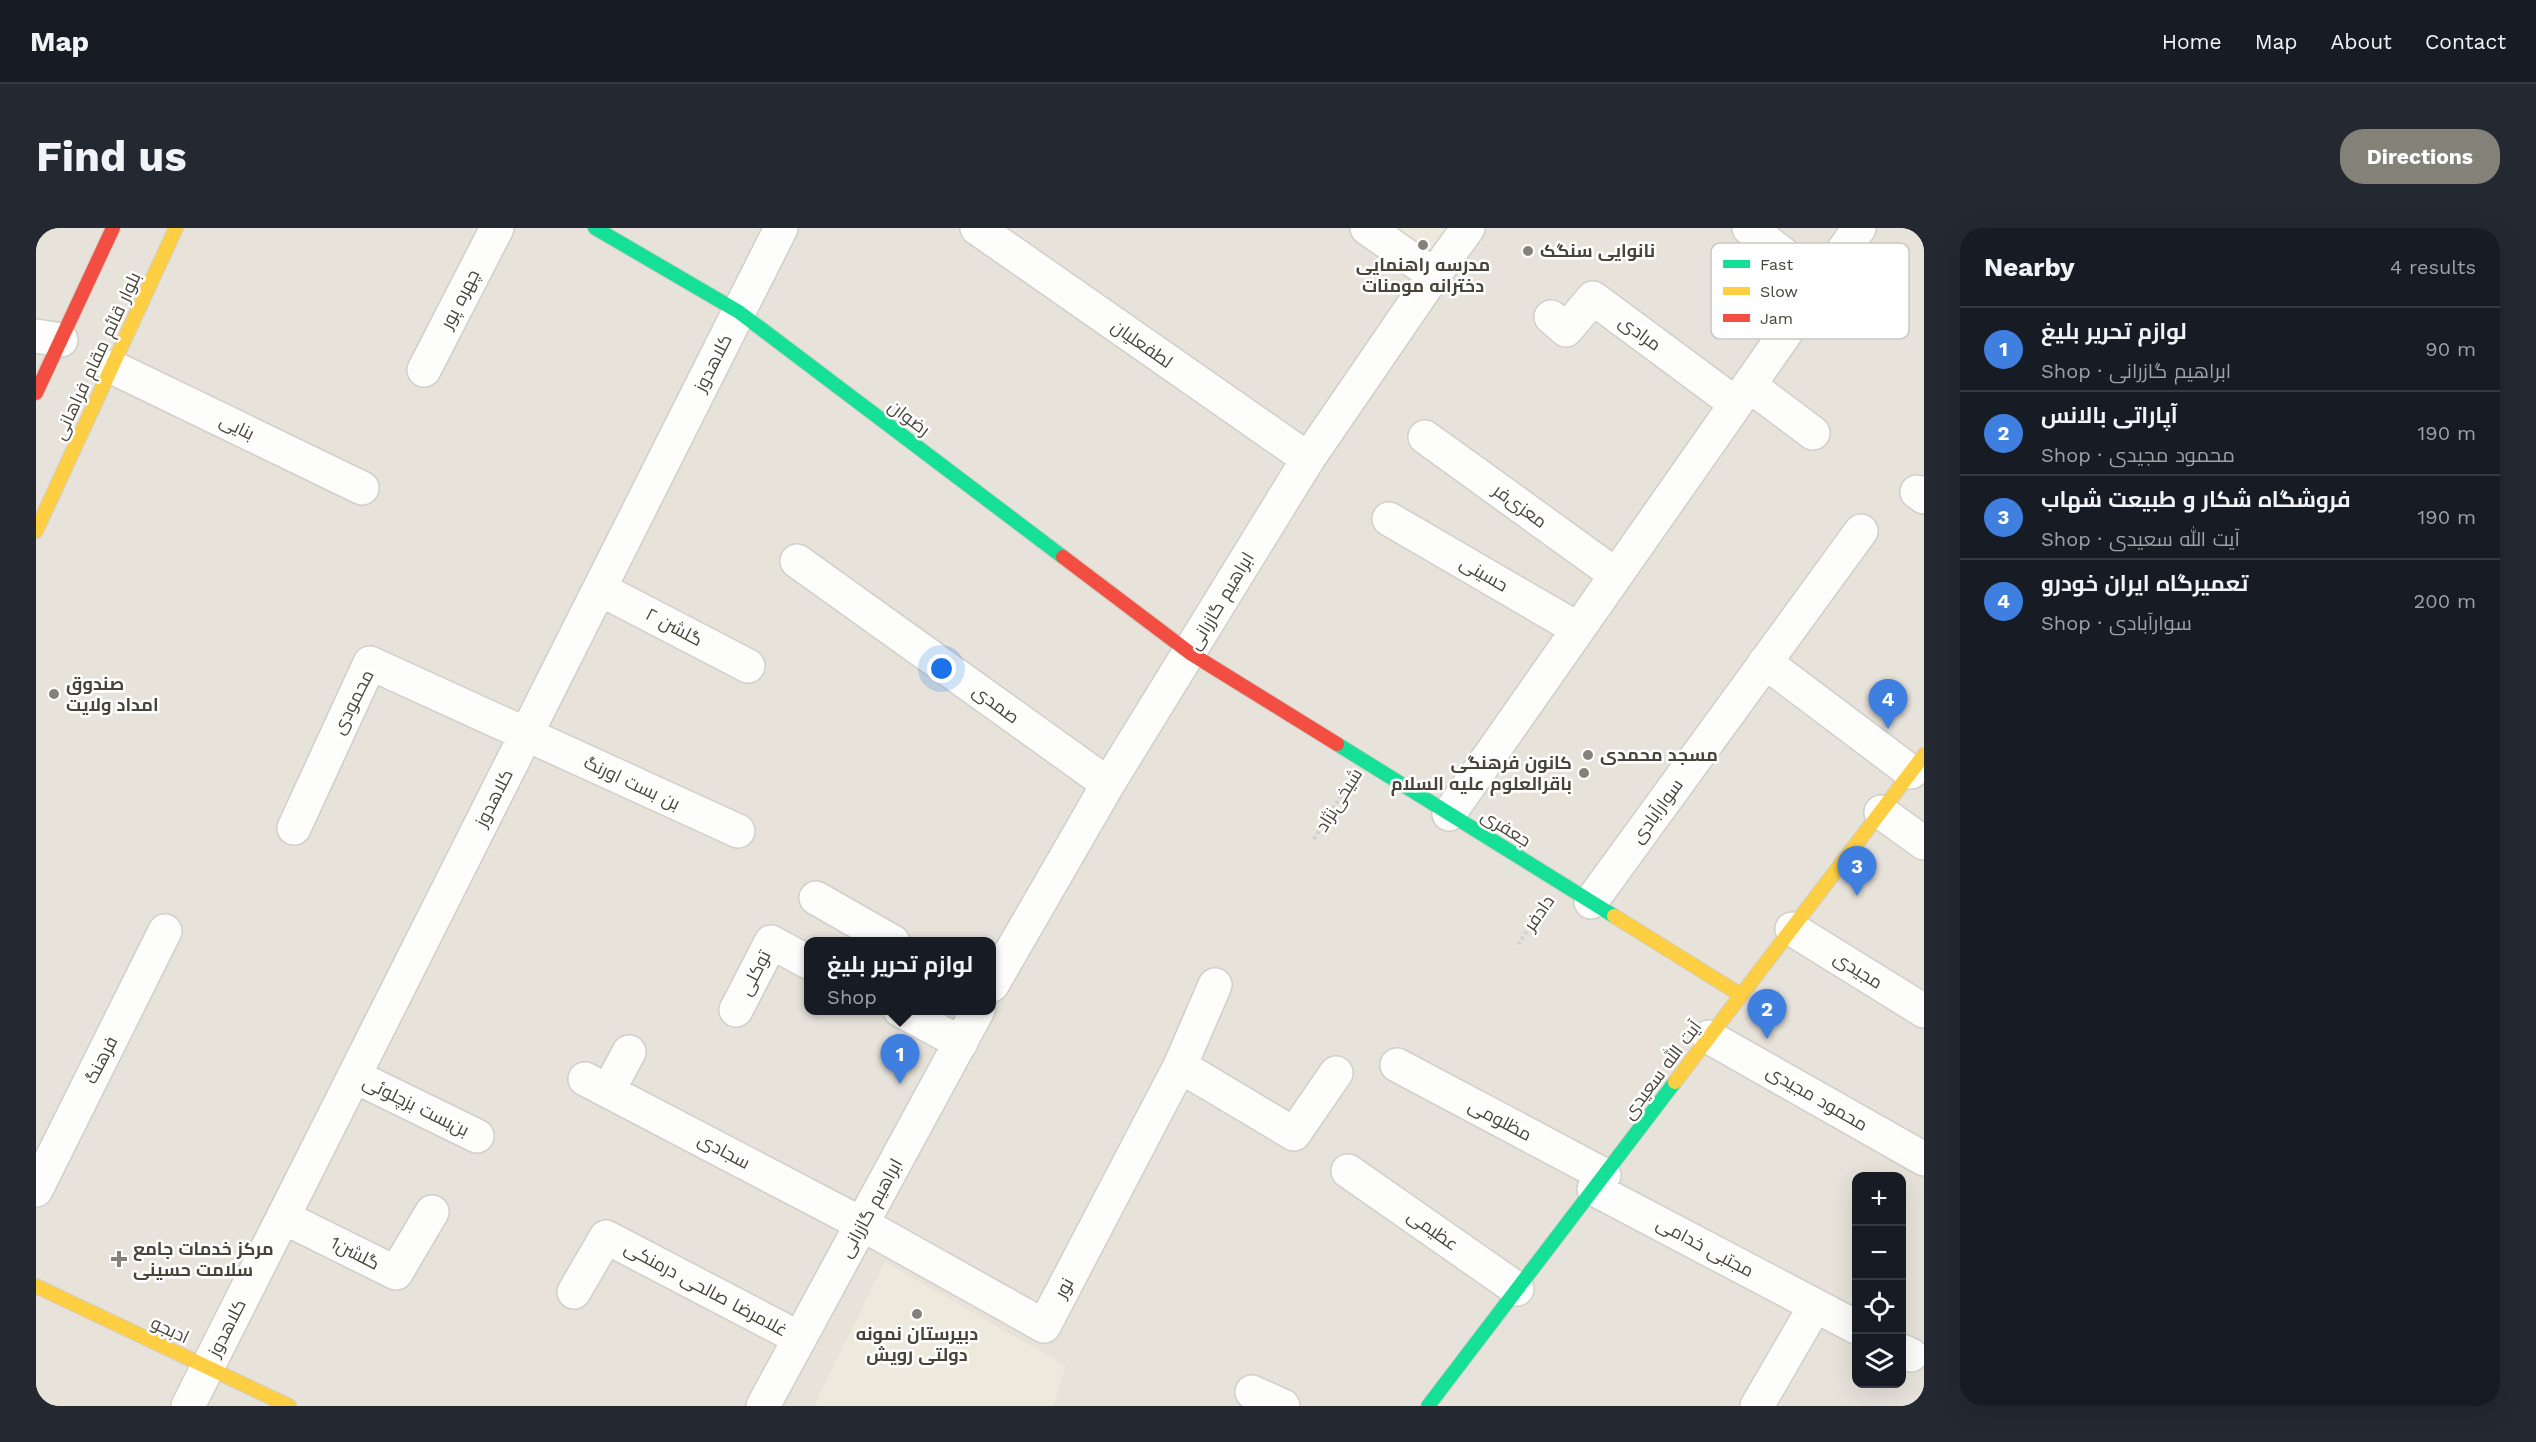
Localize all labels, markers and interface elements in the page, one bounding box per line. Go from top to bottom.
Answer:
text: Map [30,25,89,58]
text: Home [2162,29,2222,54]
text: Map [2255,29,2298,54]
text: About [2331,29,2392,54]
text: Contact [2425,29,2506,54]
button: Directions [2340,129,2500,184]
text: Find us [36,132,187,181]
marker: مدرسه راهنمایی دخترانه مومنات [1416,238,1430,252]
place label: نانوایی سنگک [1540,240,1655,262]
legend [1711,243,1909,339]
marker: نانوایی سنگک [1521,244,1535,258]
text: Nearby [1984,252,2075,282]
place label: مدرسه راهنمایی دخترانه مومنات [1356,254,1490,297]
text: Fast [1760,255,1793,274]
text: 4 results [2390,255,2476,279]
street label: چهره پور [435,266,485,334]
street label: بلوار قائم مقام فراهانی [48,269,147,444]
text: Slow [1760,282,1798,301]
text: Jam [1760,309,1793,328]
street label: مرادی [1615,310,1665,356]
street label: لطفعلیان [1107,315,1177,373]
text: لوازم تحریر بلیغ [2041,319,2187,344]
street label: کلاهدوز [689,330,737,396]
text: 1 [1999,337,2008,361]
text: 90 m [2425,337,2476,361]
text: Shop · ابراهیم گازرانی [2041,359,2231,383]
street label: رضوان [884,395,934,441]
text: آپاراتی بالانس [2041,403,2178,428]
street label: بنایی [216,409,258,445]
text: 2 [1998,421,2009,445]
text: 190 m [2418,421,2476,445]
text: Shop · محمود مجیدی [2041,443,2235,467]
street label: معزی‌فر [1488,479,1551,533]
text: فروشگاه شکار و طبیعت شهاب [2041,487,2351,512]
text: 3 [1998,505,2009,529]
text: 190 m [2418,505,2476,529]
text: Shop · آیت الله سعیدی [2041,527,2240,551]
street label: ابراهیم گازرانی [1183,548,1260,654]
street label: حسینی [1456,551,1512,597]
text: تعمیرگاه ایران خودرو [2041,571,2248,596]
text: 4 [1997,589,2010,613]
text: 200 m [2414,589,2476,613]
street label: گلشن ۲ [642,603,706,651]
text: Shop · سوارآبادی [2041,611,2192,635]
your location [927,654,956,683]
street label: محمودی [327,666,379,738]
place label: صندوق امداد ولایت [66,673,159,716]
street label: صمدی [968,680,1024,728]
pin: 4 [1868,680,1908,729]
marker: صندوق امداد ولایت [47,687,61,701]
place label: مسجد محمدی [1600,744,1718,765]
marker: مسجد محمدی [1581,748,1595,762]
street label: بن بست اورنگ [580,751,684,815]
place label: کانون فرهنگی باقرالعلوم علیه السلام [1391,752,1572,796]
street label: شیخی‌نژاد [1311,764,1367,836]
street label: کلاهدوز [470,765,518,831]
marker: کانون فرهنگی باقرالعلوم علیه السلام [1577,766,1591,780]
street label: سوارآبادی [1626,774,1688,848]
street label: جعفری [1477,804,1535,852]
pin: 3 [1838,846,1876,896]
street label: دادفر [1518,891,1559,936]
popup [804,937,996,1015]
street label: توکلی [734,946,776,999]
street label: مجیدی [1829,947,1887,993]
text: لوازم تحریر بلیغ [827,952,973,977]
text: Shop [827,985,877,1009]
pin: 2 [1748,990,1786,1039]
street label: آیت الله سعیدی [1617,1016,1706,1124]
street label: فرهنگ [80,1032,122,1088]
pin: 1 [880,1034,920,1084]
street label: محمود مجیدی [1762,1060,1872,1136]
street label: بن‌بست بزچلوئی [359,1071,473,1142]
street label: مظلومی [1465,1094,1535,1146]
street label: سجادی [694,1128,754,1174]
street label: ابراهیم گازرانی [835,1155,908,1262]
map controls [1852,1172,1906,1388]
button: + [1852,1172,1906,1226]
street label: عظیمی [1403,1204,1463,1256]
street label: مجتبی خدامی [1653,1212,1757,1282]
button: − [1852,1226,1906,1280]
street label: گلشن1 [327,1231,383,1275]
street label: غلامرضا صالحی درمنکی [621,1237,791,1341]
place label: مرکز خدمات جامع سلامت حسینی [133,1238,274,1281]
marker: مرکز خدمات جامع سلامت حسینی [110,1250,128,1268]
street label: نور [1049,1274,1078,1303]
button: locate [1852,1280,1906,1334]
street label: کلاهدوز [203,1295,251,1361]
marker: دبیرستان نمونه دولتی رویش [910,1307,924,1321]
street label: ادبجو [147,1312,193,1348]
place label: دبیرستان نمونه دولتی رویش [856,1323,978,1366]
button: layers [1852,1334,1906,1388]

